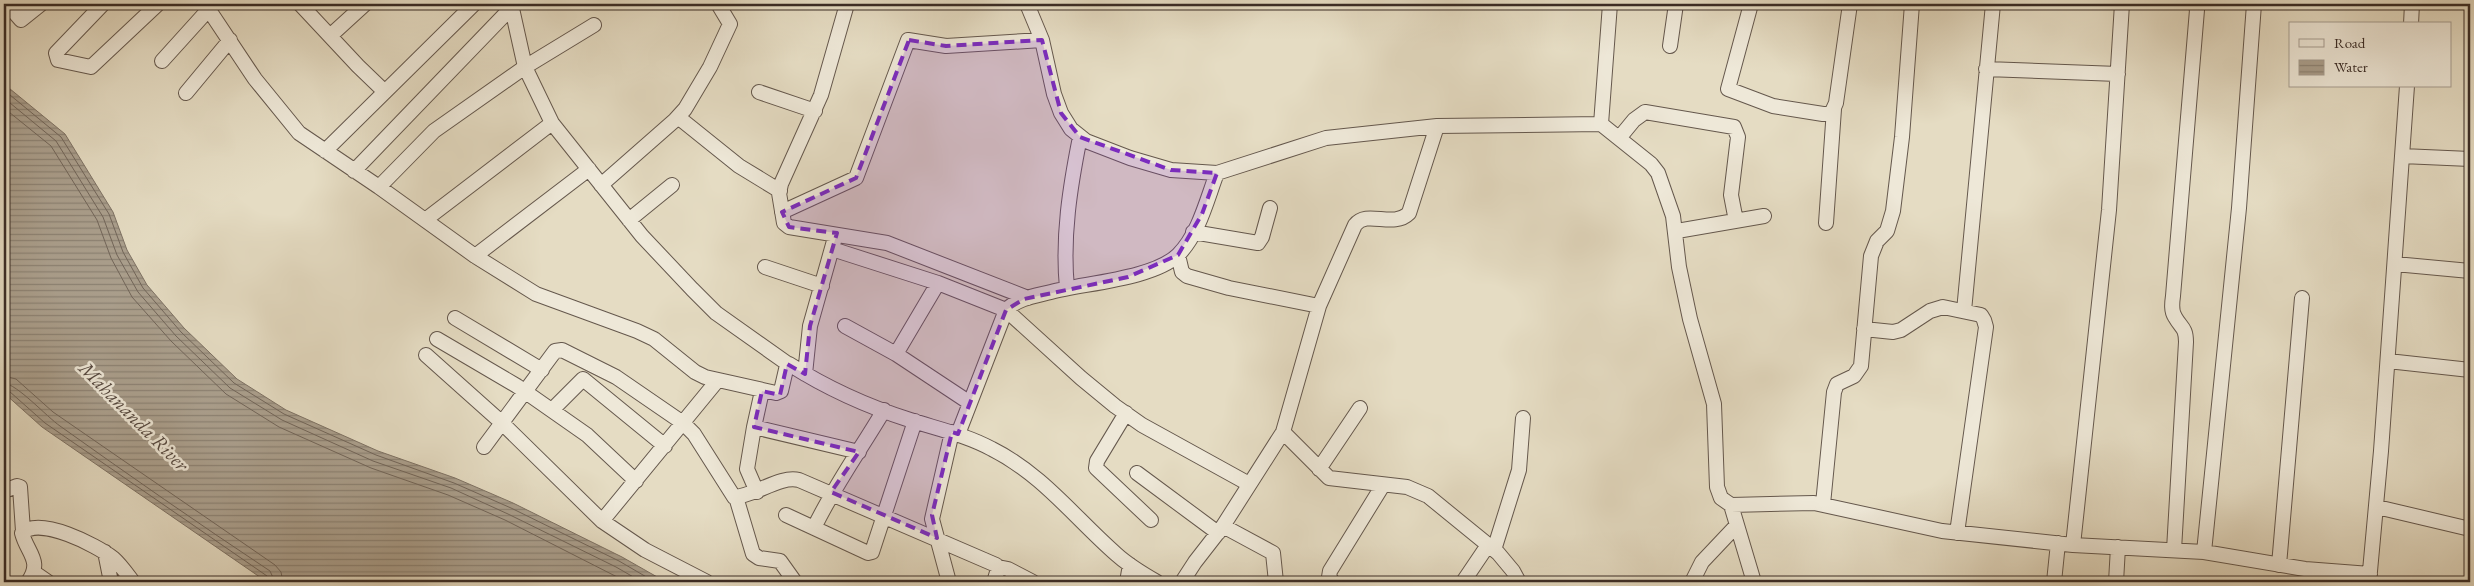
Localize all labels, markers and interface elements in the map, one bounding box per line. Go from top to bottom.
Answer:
legend [2289,22,2452,88]
text: Road [2334,33,2366,52]
text: Water [2334,57,2368,76]
water label: Mahananda River [73,355,196,478]

